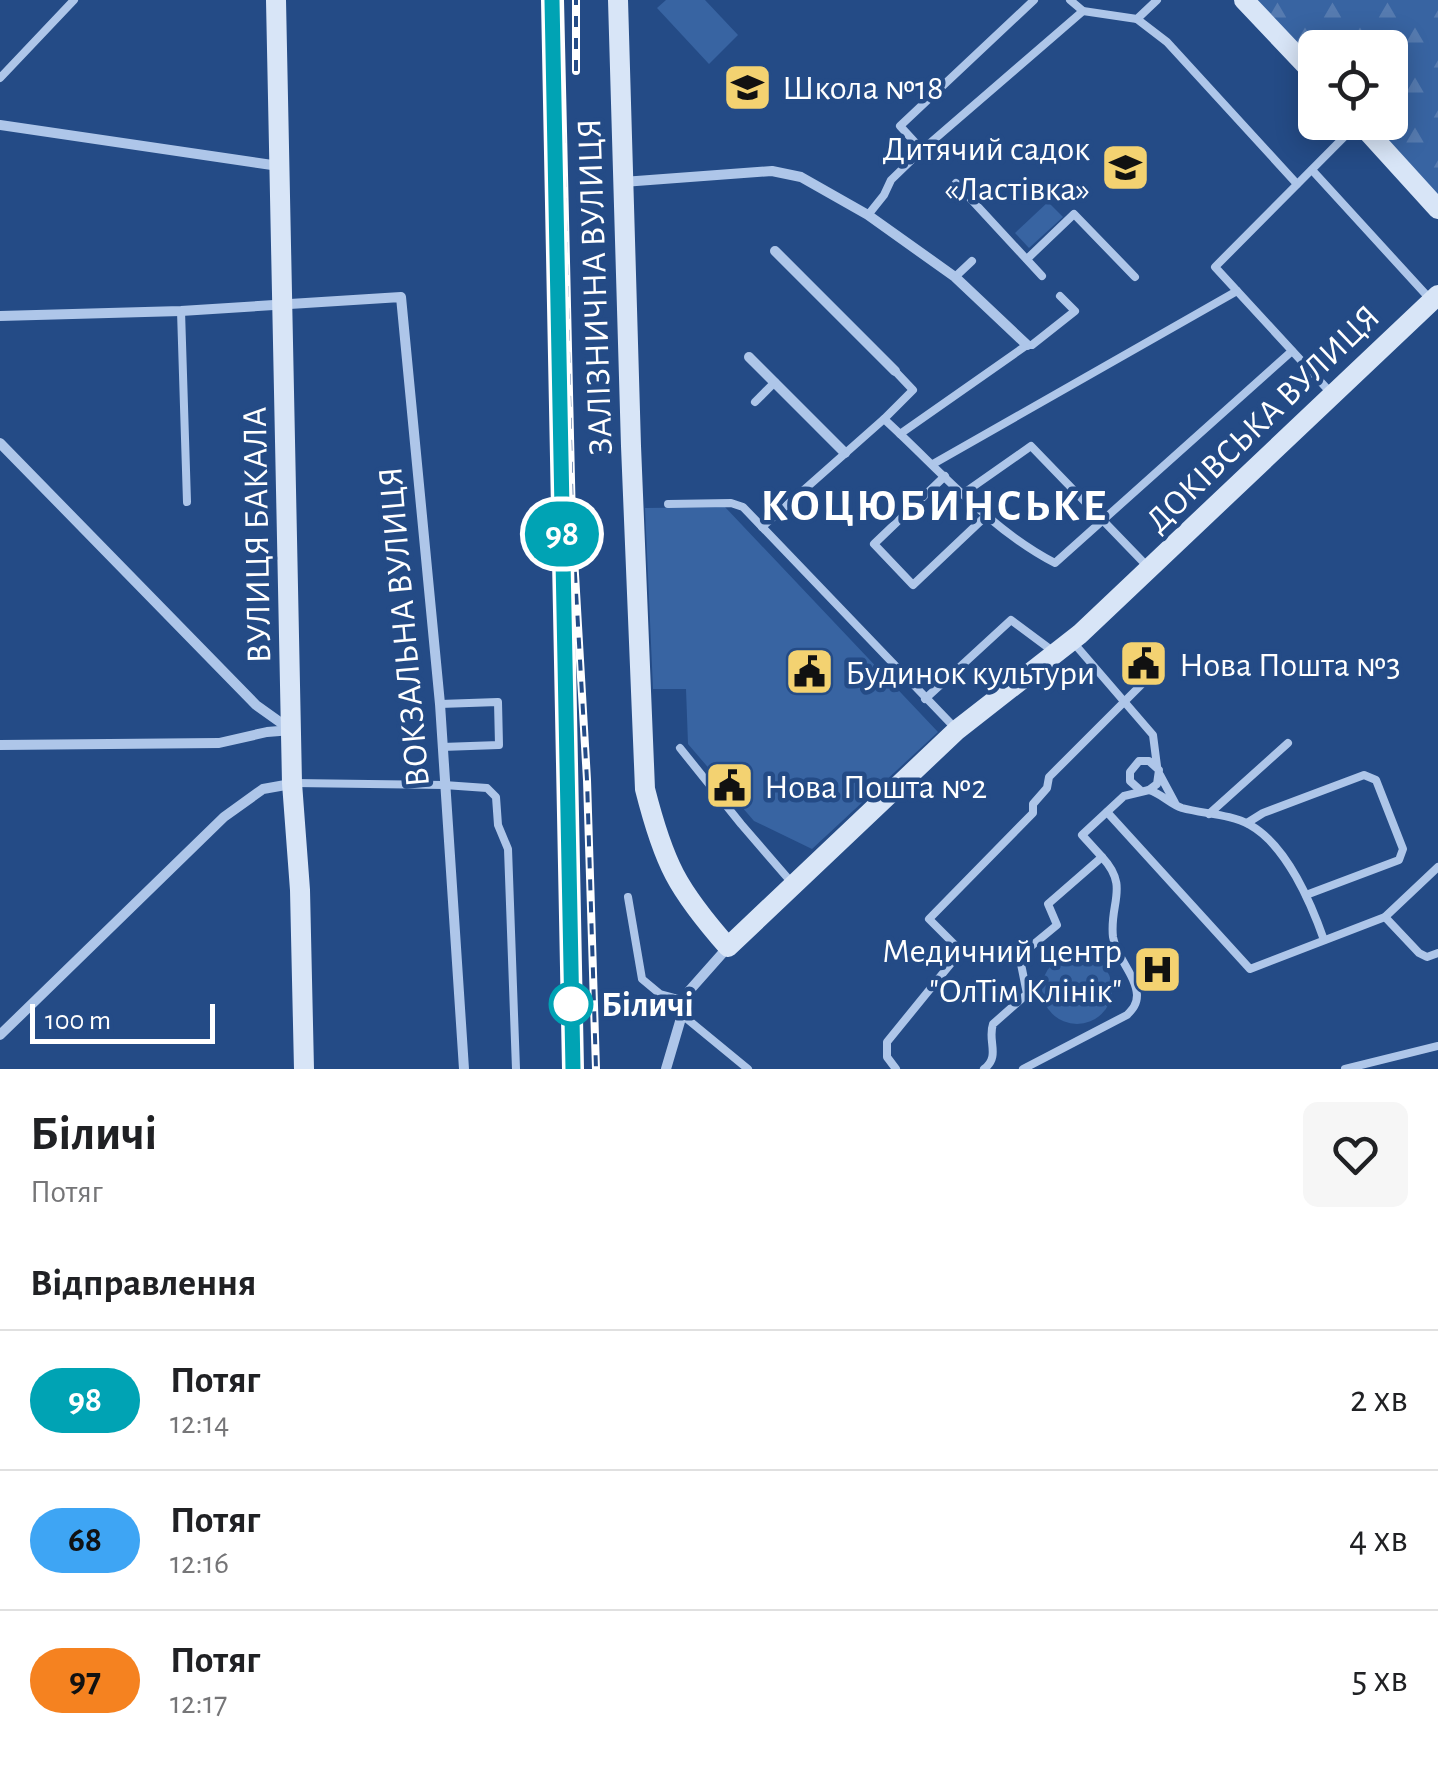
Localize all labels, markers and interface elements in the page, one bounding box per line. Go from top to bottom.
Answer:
map controls [1298,30,1408,140]
button: locate [1298,30,1408,140]
school or university icon: Школа №18 [721,61,773,113]
place label: Школа №18 [782,71,944,106]
street label: ЗАЛІЗНИЧНА ВУЛИЦЯ [572,118,619,456]
place label: Дитячий садок «Ластівка» [883,132,1090,207]
school or university icon: Дитячий садок «Ластівка» [1099,142,1151,194]
street label: ДОКІВСЬКА ВУЛИЦЯ [1139,299,1387,539]
street label: ВУЛИЦЯ БАКАЛА [238,406,277,664]
street label: ВОКЗАЛЬНА ВУЛИЦЯ [373,465,436,789]
district label: КОЦЮБИНСЬКЕ [761,484,1109,529]
line badge: 98 [517,502,607,566]
text: 98 [545,517,579,552]
public building icon: Нова Пошта №3 [1118,638,1170,690]
public building icon: Будинок культури [784,646,836,698]
place label: Нова Пошта №3 [1179,648,1401,683]
place label: Будинок культури [845,656,1095,691]
public building icon: Нова Пошта №2 [703,760,755,812]
place label: Нова Пошта №2 [764,770,987,805]
place label: Медичний центр "ОлТім Клінік" [882,934,1122,1009]
hospital icon: Медичний центр "ОлТім Клінік" [1131,944,1183,996]
marker: Біличі [550,983,592,1025]
place label: Біличі [601,988,694,1023]
scale bar [30,999,215,1044]
text: 100 m [45,1007,111,1035]
button: heart [1303,1102,1408,1207]
text: Біличі [30,1111,157,1159]
text: Потяг [30,1176,103,1208]
text: Відправлення [30,1265,256,1303]
text: Потяг [170,1362,260,1400]
text: 2 хв [1350,1381,1408,1419]
text: 98 [68,1383,102,1418]
text: 12:14 [170,1407,229,1439]
text: Потяг [170,1502,260,1540]
text: 4 хв [1349,1521,1408,1559]
text: 68 [68,1523,102,1558]
text: 12:16 [170,1547,229,1579]
text: Потяг [170,1642,260,1680]
text: 5 хв [1351,1661,1408,1699]
text: 97 [69,1663,101,1698]
text: 12:17 [170,1687,227,1719]

